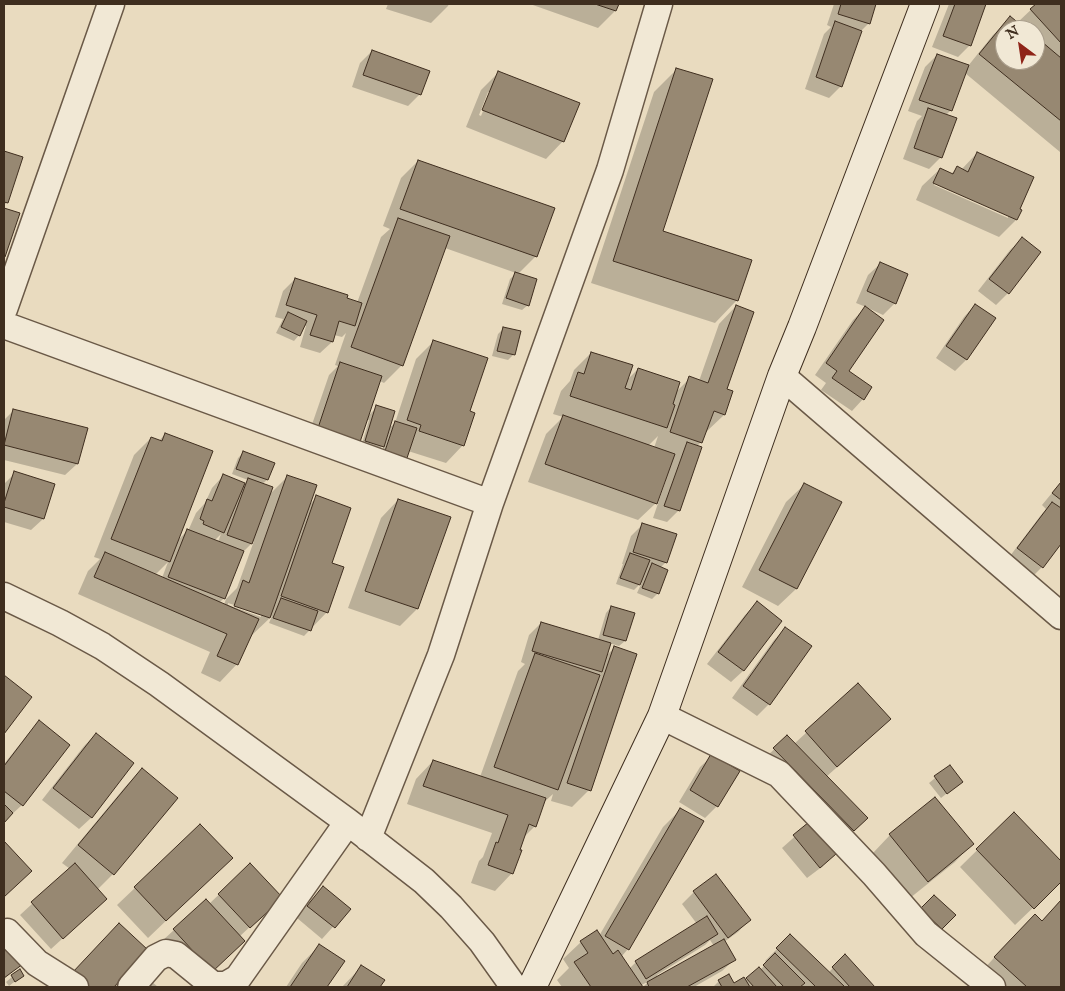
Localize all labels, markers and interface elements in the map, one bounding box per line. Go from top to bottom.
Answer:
north arrow [995,20,1045,70]
text: N [1003,22,1023,44]

